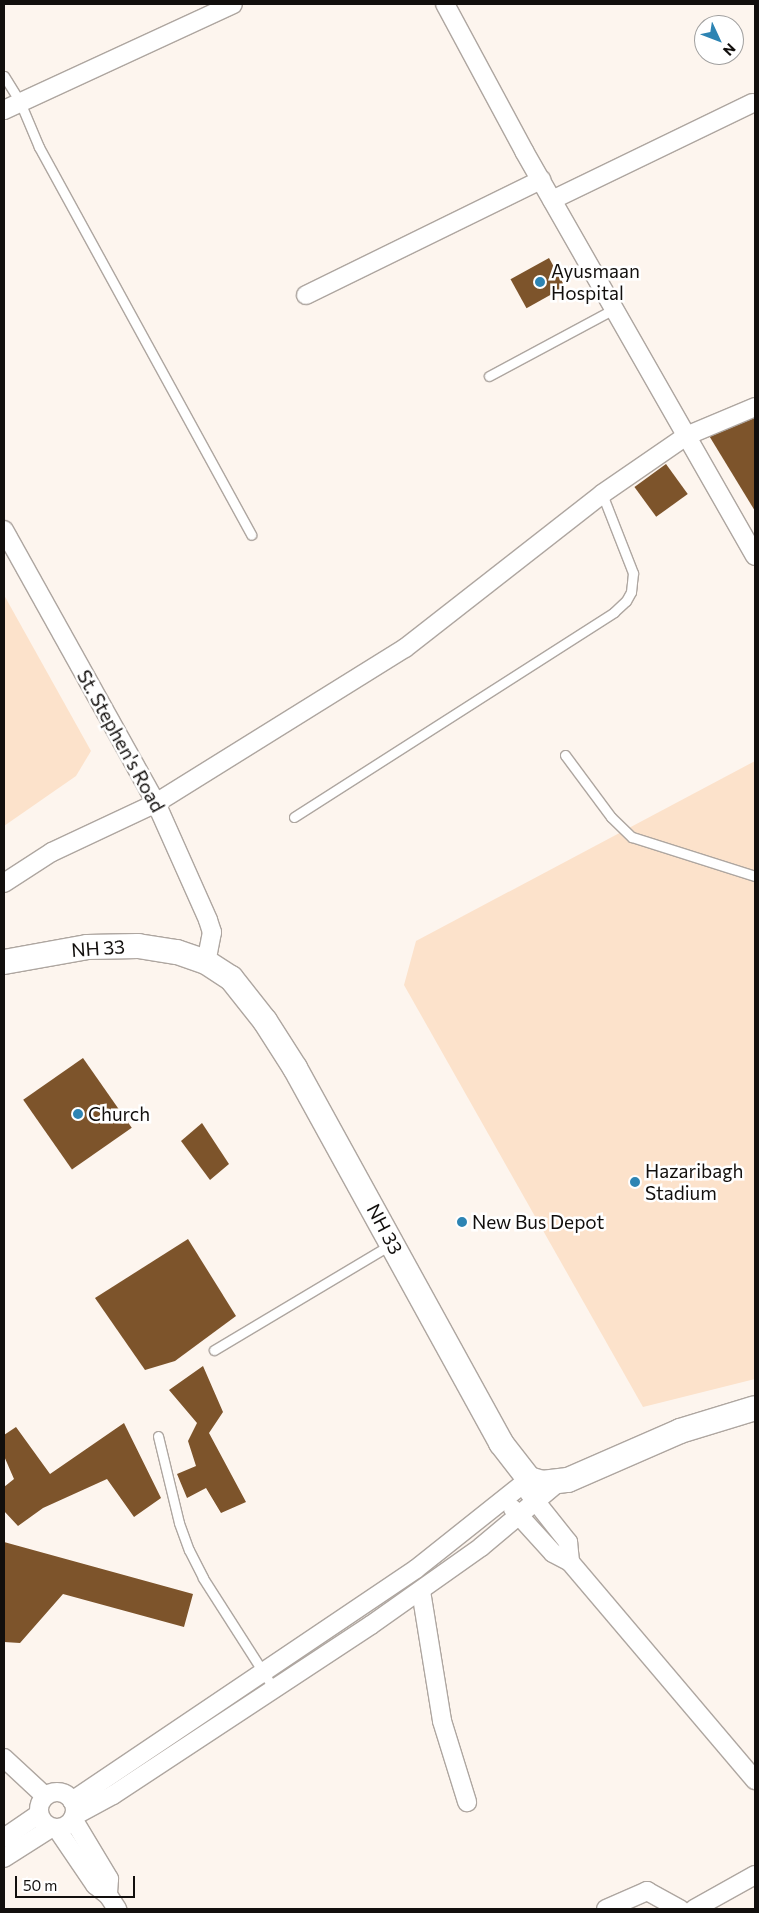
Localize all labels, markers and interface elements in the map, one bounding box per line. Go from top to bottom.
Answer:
north arrow [694,15,744,65]
text: N [720,40,739,60]
place label: Ayusmaan Hospital [551,260,640,304]
marker: Ayusmaan Hospital [533,275,547,289]
street label: St. Stephen's Road [72,666,170,816]
street label: NH 33 [70,935,126,961]
place label: Church [88,1103,150,1125]
marker: Church [72,1108,84,1120]
place label: Hazaribagh Stadium [645,1160,743,1204]
marker: Hazaribagh Stadium [629,1176,641,1188]
street label: NH 33 [362,1200,408,1258]
place label: New Bus Depot [472,1211,604,1233]
marker: New Bus Depot [456,1216,468,1228]
scale bar [18,1866,138,1898]
text: 50 m [23,1876,57,1894]

